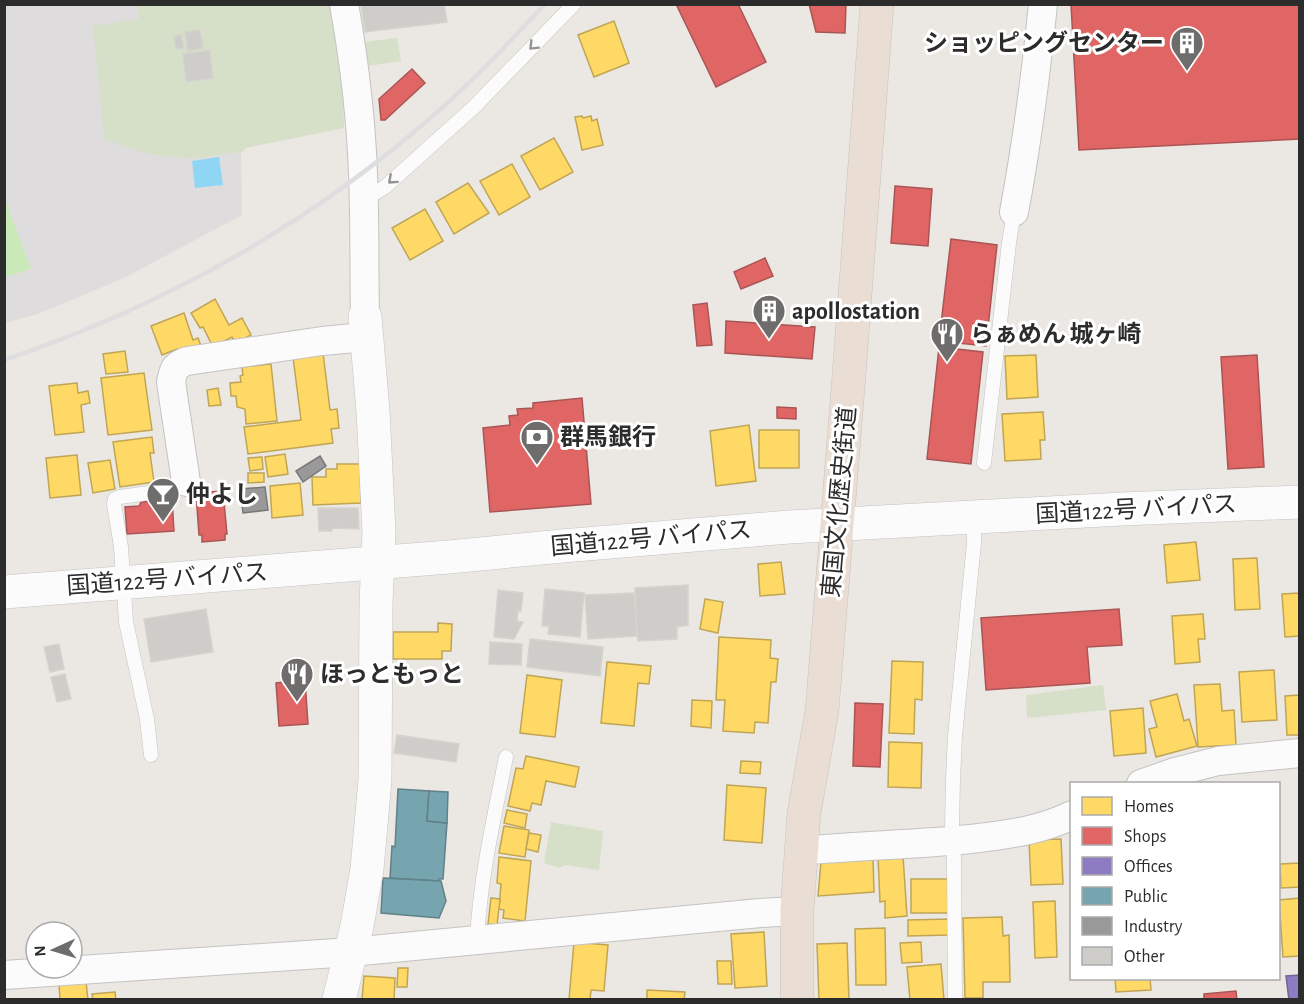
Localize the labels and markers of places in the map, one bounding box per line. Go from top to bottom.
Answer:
building icon: ショッピングセンター [1169,25,1205,72]
place label: ショッピングセンター [924,30,1164,56]
building icon: apollostation [751,293,787,340]
place label: apollostation [792,300,920,324]
restaurant icon: らぁめん 城ヶ崎 [929,316,965,363]
place label: らぁめん 城ヶ崎 [970,321,1142,347]
bank icon: 群馬銀行 [519,419,555,466]
place label: 群馬銀行 [560,424,656,450]
bar icon: 仲よし [145,476,181,523]
place label: 仲よし [186,481,258,507]
restaurant icon: ほっともっと [279,656,315,703]
place label: ほっともっと [320,662,464,687]

